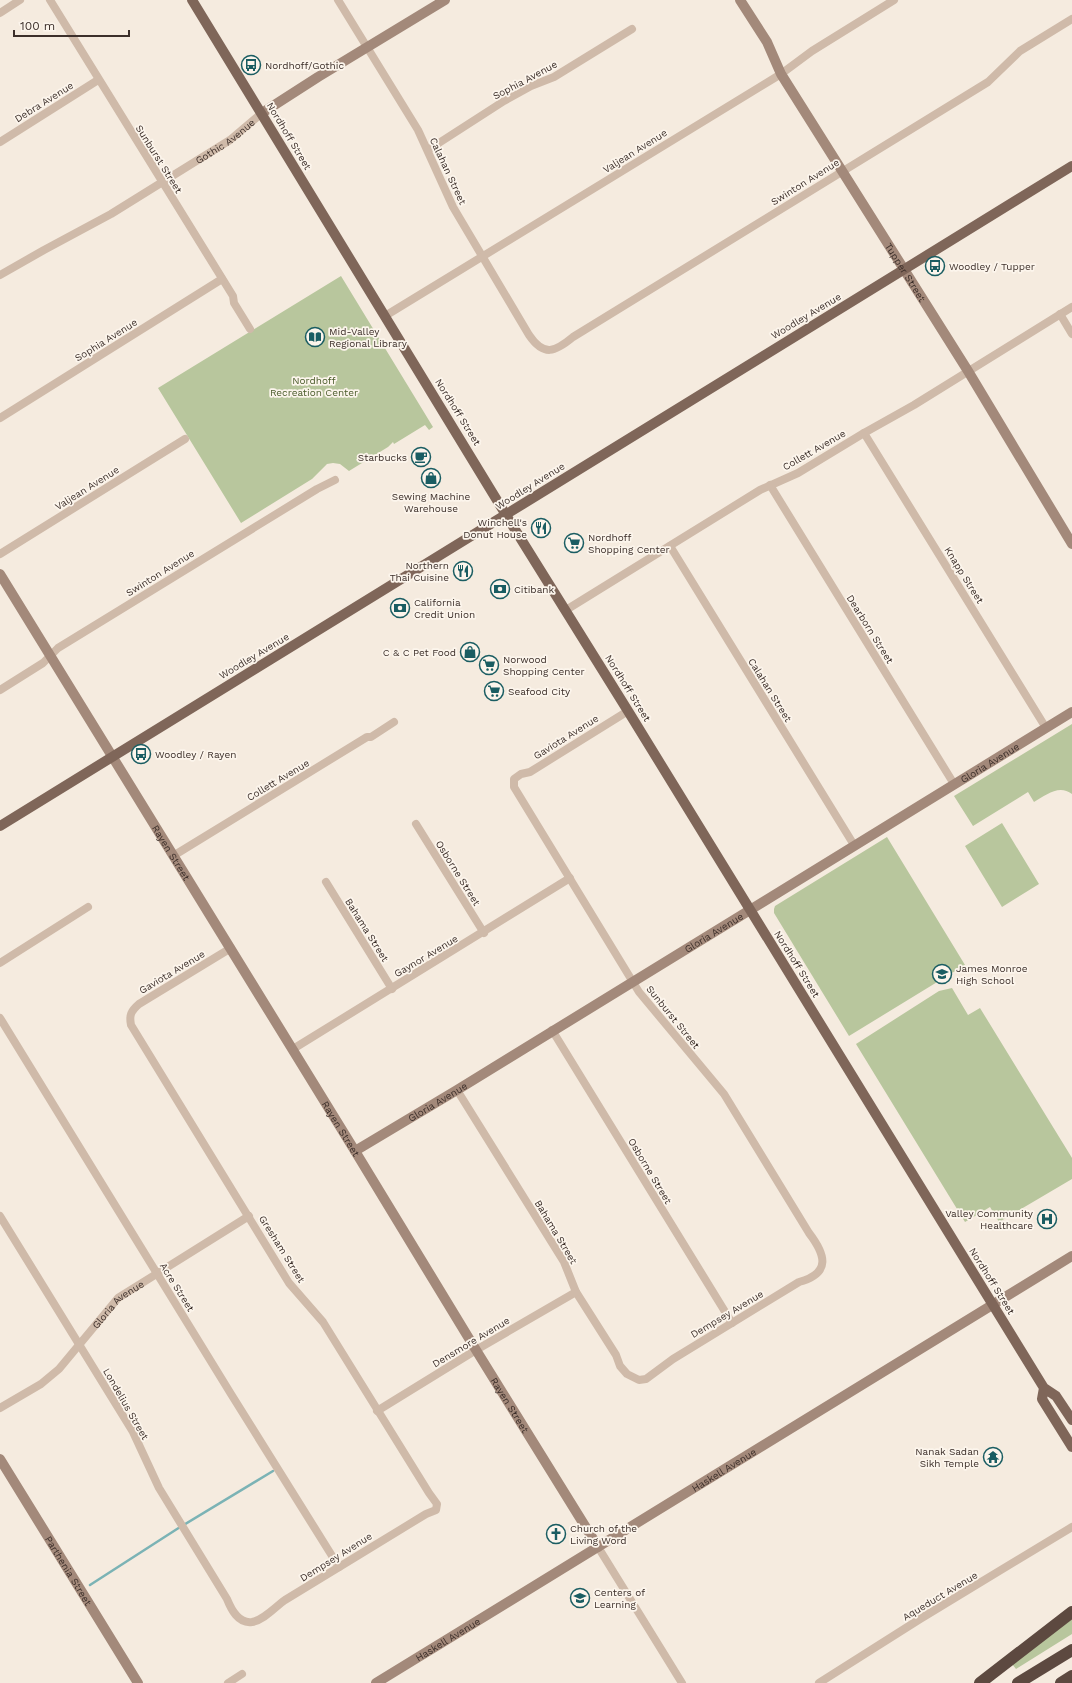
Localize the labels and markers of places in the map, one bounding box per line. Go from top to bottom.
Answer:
bus stop icon: Nordhoff/Gothic [240,54,262,76]
place label: Nordhoff/Gothic [265,60,344,71]
bus stop icon: Woodley / Tupper [924,255,946,277]
place label: Woodley / Tupper [949,261,1035,272]
library icon: Mid-Valley Regional Library [304,326,326,348]
place label: Mid-Valley Regional Library [329,326,408,349]
cafe icon: Starbucks [410,446,432,468]
place label: Starbucks [358,452,407,463]
shop icon: Sewing Machine Warehouse [420,467,442,489]
place label: Sewing Machine Warehouse [392,491,470,514]
place label: Winchell's Donut House [463,517,527,540]
restaurant icon: Winchell's Donut House [530,517,552,539]
supermarket icon: Nordhoff Shopping Center [563,532,585,554]
place label: Nordhoff Shopping Center [588,532,670,555]
place label: Northern Thai Cuisine [390,560,449,583]
restaurant icon: Northern Thai Cuisine [452,560,474,582]
bank icon: Citibank [489,578,511,600]
place label: Citibank [514,584,554,595]
bank icon: California Credit Union [389,597,411,619]
place label: California Credit Union [414,597,475,620]
shop icon: C & C Pet Food [459,641,481,663]
place label: C & C Pet Food [383,647,456,658]
supermarket icon: Norwood Shopping Center [478,654,500,676]
place label: Norwood Shopping Center [503,654,585,677]
supermarket icon: Seafood City [483,680,505,702]
place label: Seafood City [508,686,571,697]
bus stop icon: Woodley / Rayen [130,743,152,765]
place label: Woodley / Rayen [155,749,236,760]
school or university icon: James Monroe High School [931,963,953,985]
place label: James Monroe High School [956,963,1028,986]
place label: Valley Community Healthcare [945,1208,1034,1231]
hospital icon: Valley Community Healthcare [1036,1208,1058,1230]
place label: Nanak Sadan Sikh Temple [915,1446,979,1469]
temple icon: Nanak Sadan Sikh Temple [982,1446,1004,1468]
church icon: Church of the Living Word [545,1523,567,1545]
place label: Church of the Living Word [570,1523,637,1546]
school or university icon: Centers of Learning [569,1587,591,1609]
place label: Centers of Learning [594,1587,645,1610]

